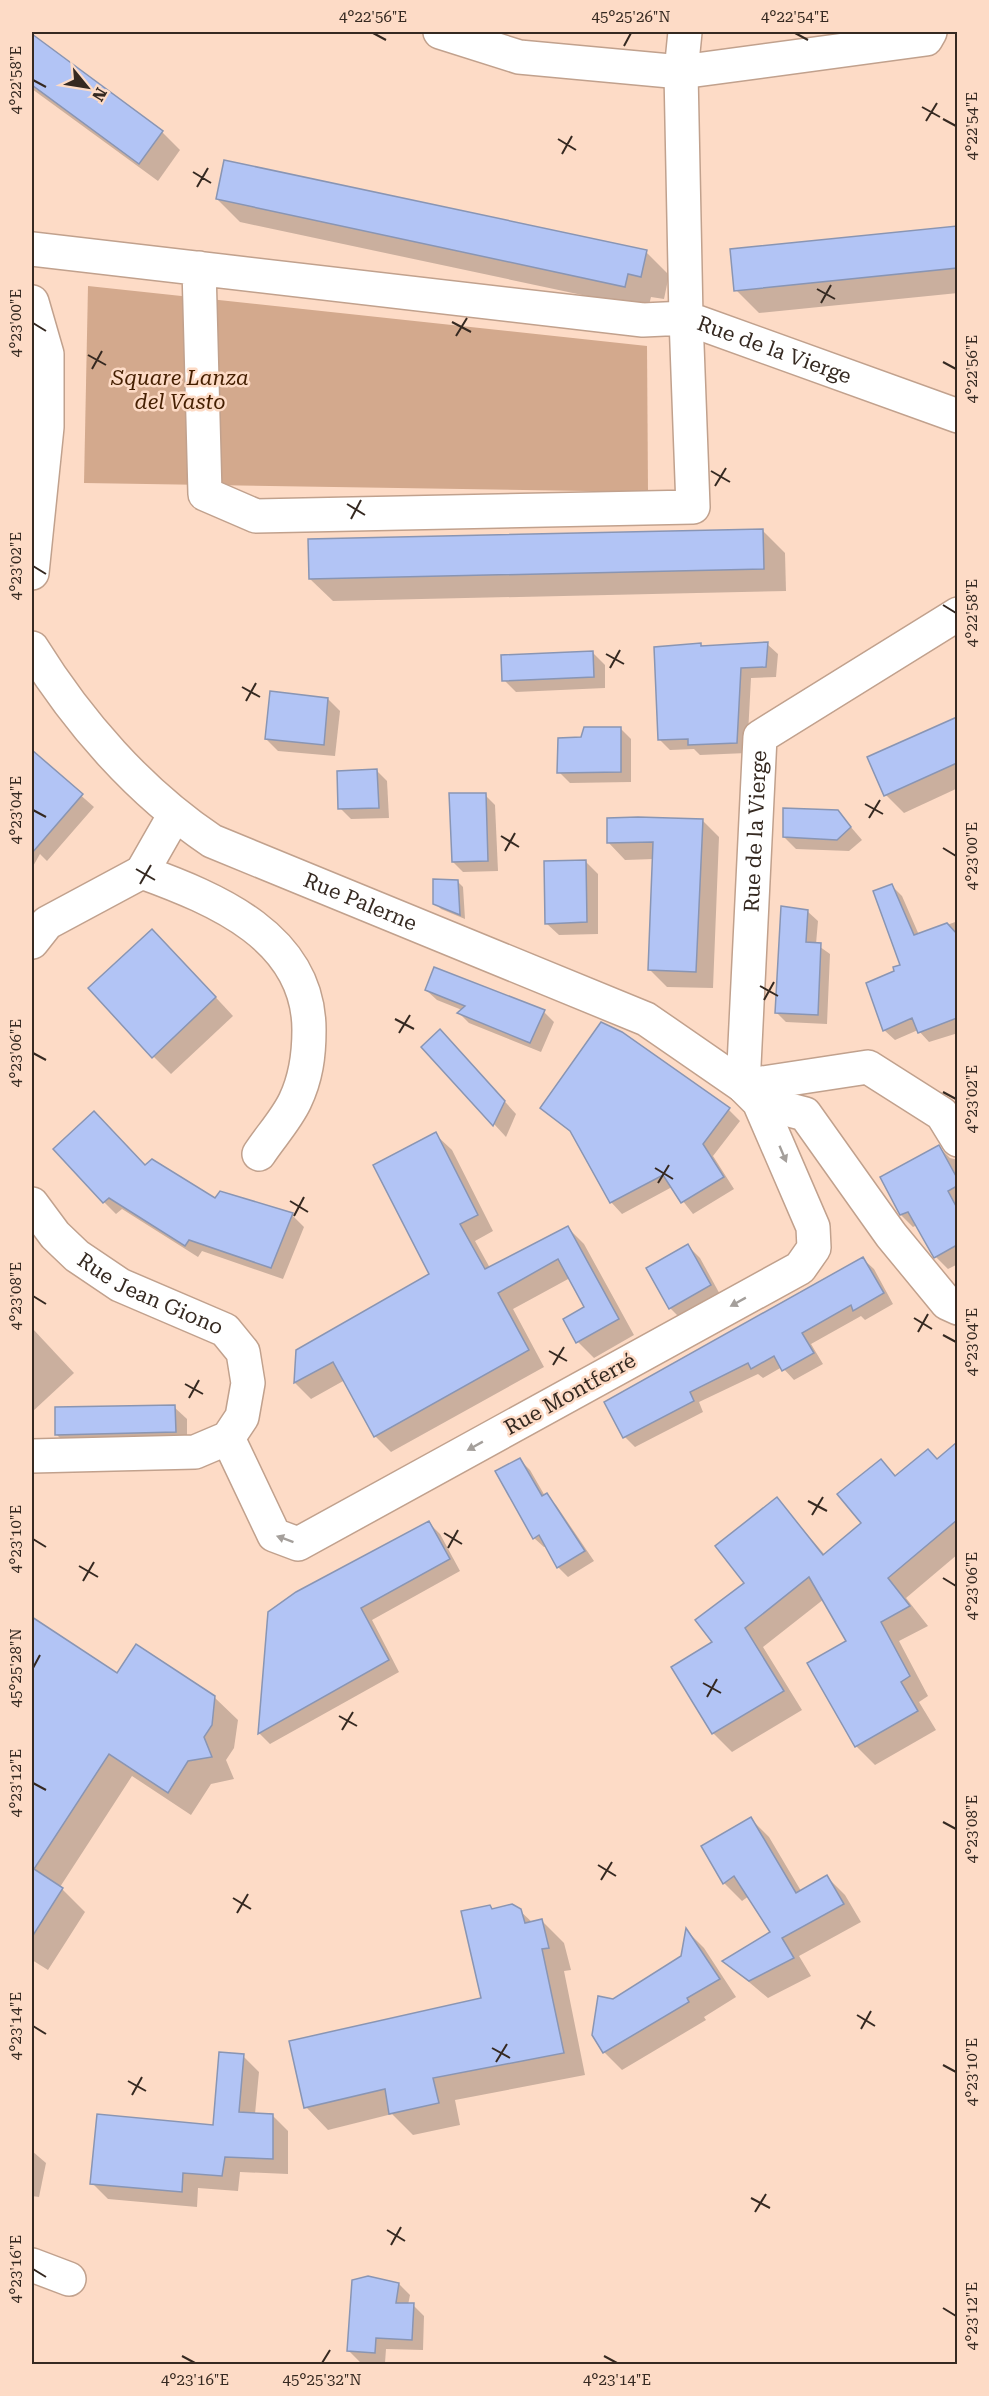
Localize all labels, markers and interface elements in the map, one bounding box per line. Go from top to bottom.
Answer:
text: 4°22'56"E [339,8,407,26]
text: 45°25'26"N [591,8,671,26]
text: 4°22'54"E [761,8,829,26]
text: 4°22'58"E [7,46,25,114]
north arrow [57,57,117,117]
text: N [88,84,111,104]
text: 4°22'54"E [963,92,981,160]
text: 4°23'00"E [7,289,25,357]
street label: Rue de la Vierge [694,311,854,389]
text: 4°22'56"E [963,335,981,403]
park label: Square Lanza del Vasto [110,366,249,414]
text: 4°23'02"E [7,532,25,600]
text: 4°22'58"E [963,579,981,647]
street label: Rue de la Vierge [739,750,771,913]
text: 4°23'04"E [7,776,25,844]
text: 4°23'00"E [963,822,981,890]
street label: Rue Palerne [300,868,420,936]
text: 4°23'06"E [7,1019,25,1087]
text: 4°23'02"E [963,1065,981,1133]
one-way arrow [779,1145,788,1163]
street label: Rue Jean Giono [73,1248,227,1340]
text: 4°23'08"E [7,1262,25,1330]
one-way arrow [729,1297,746,1307]
text: 4°23'04"E [963,1308,981,1376]
street label: Rue Montferré [500,1348,640,1440]
one-way arrow [466,1441,483,1451]
text: 4°23'10"E [7,1505,25,1573]
one-way arrow [276,1534,294,1544]
text: 4°23'06"E [963,1552,981,1620]
text: 45°25'28"N [7,1628,25,1708]
text: 4°23'12"E [7,1749,25,1817]
text: 4°23'08"E [963,1795,981,1863]
text: 4°23'14"E [7,1992,25,2060]
text: 4°23'10"E [963,2038,981,2106]
text: 4°23'16"E [7,2235,25,2303]
text: 4°23'12"E [963,2282,981,2350]
text: 4°23'16"E [161,2371,229,2389]
text: 45°25'32"N [282,2371,362,2389]
text: 4°23'14"E [583,2371,651,2389]

